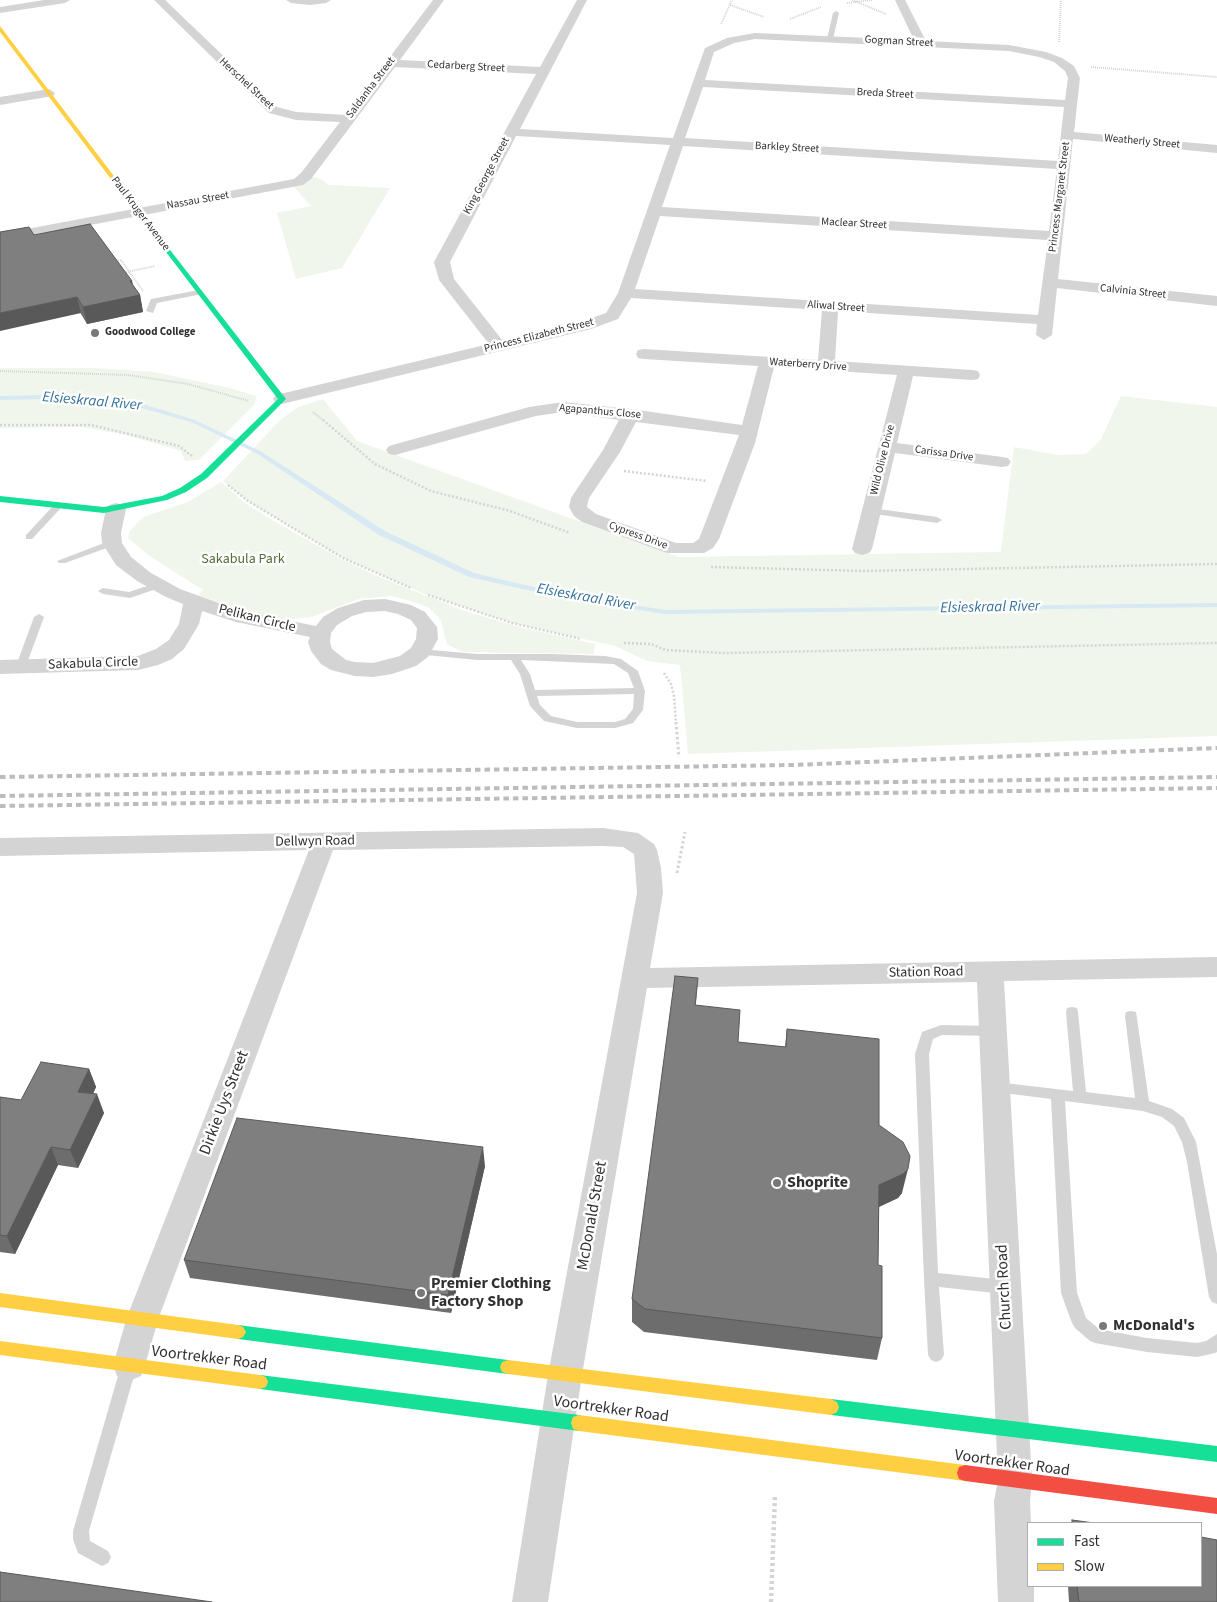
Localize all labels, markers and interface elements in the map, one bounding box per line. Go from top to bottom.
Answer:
street label: Gogman Street [864,34,934,50]
street label: Herschel Street [216,55,276,113]
street label: Saldanha Street [344,55,398,121]
street label: Cedarberg Street [427,58,505,76]
street label: Breda Street [856,86,914,102]
street label: Weatherly Street [1104,132,1180,152]
street label: King George Street [461,135,513,217]
street label: Barkley Street [754,140,820,156]
street label: Princess Margaret Street [1047,141,1073,253]
street label: Paul Kruger Avenue [108,174,172,254]
street label: Nassau Street [166,189,230,213]
street label: Maclear Street [821,216,887,232]
street label: Calvinia Street [1099,282,1167,302]
street label: Aliwal Street [807,298,865,316]
street label: Princess Elizabeth Street [483,316,595,356]
place label: Goodwood College [105,326,195,340]
marker: Goodwood College [89,327,101,339]
street label: Waterberry Drive [769,356,847,374]
water label: Elsieskraal River [41,389,143,415]
street label: Agapanthus Close [559,402,641,422]
street label: Wild Olive Drive [868,424,898,496]
street label: Carissa Drive [914,443,974,465]
street label: Cypress Drive [607,519,669,553]
park label: Sakabula Park [201,552,285,568]
water label: Elsieskraal River [535,580,637,616]
water label: Elsieskraal River [940,598,1040,618]
street label: Pelikan Circle [217,601,297,637]
street label: Sakabula Circle [48,654,138,674]
street label: Dellwyn Road [275,833,355,851]
street label: Station Road [889,964,963,982]
street label: Dirkie Uys Street [196,1048,254,1158]
street label: McDonald Street [574,1160,612,1272]
place label: Shoprite [787,1173,848,1193]
marker: Shoprite [771,1177,783,1189]
street label: Church Road [993,1244,1017,1330]
place label: Premier Clothing Factory Shop [431,1274,551,1312]
marker: Premier Clothing Factory Shop [415,1287,427,1299]
place label: McDonald's [1113,1316,1195,1336]
marker: McDonald's [1097,1320,1109,1332]
street label: Voortrekker Road [150,1342,268,1376]
street label: Voortrekker Road [552,1392,670,1428]
street label: Voortrekker Road [953,1446,1071,1482]
legend [1027,1522,1202,1587]
text: Fast [1074,1531,1100,1552]
text: Slow [1074,1556,1105,1577]

